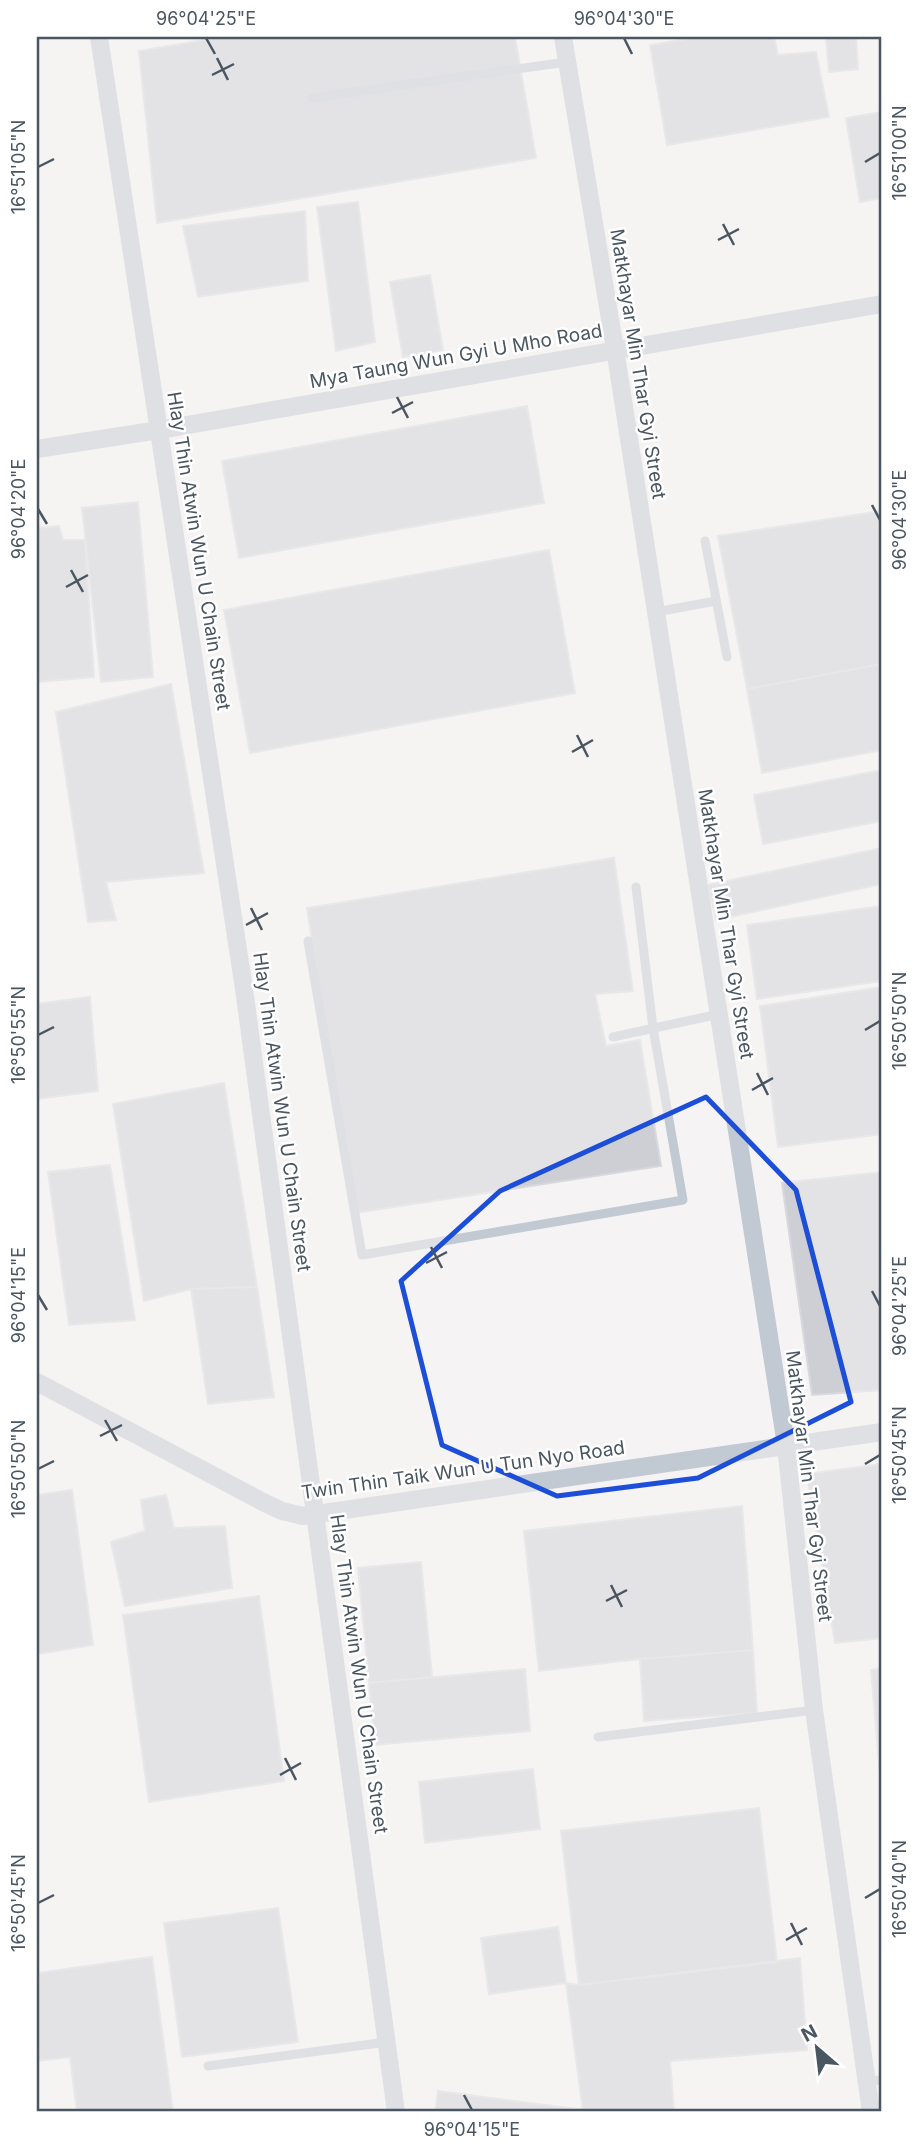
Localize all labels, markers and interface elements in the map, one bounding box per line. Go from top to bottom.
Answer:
text: 96°04'25"E [156,8,256,29]
text: 96°04'30"E [574,8,674,29]
text: 16°51'00"N [889,105,910,201]
text: 16°51'05"N [8,120,29,214]
street label: Matkhayar Min Thar Gyi Street [605,227,671,501]
street label: Mya Taung Wun Gyi U Mho Road [308,319,604,393]
street label: Hlay Thin Atwin Wun U Chain Street [162,390,236,712]
text: 96°04'20"E [8,459,29,559]
text: 96°04'30"E [889,470,910,570]
street label: Matkhayar Min Thar Gyi Street [693,787,759,1061]
street label: Hlay Thin Atwin Wun U Chain Street [248,951,316,1273]
text: 16°50'50"N [889,972,910,1070]
text: 16°50'55"N [8,986,29,1084]
text: 96°04'15"E [8,1247,29,1343]
text: 96°04'25"E [889,1256,910,1356]
street label: Matkhayar Min Thar Gyi Street [781,1349,837,1623]
text: 16°50'45"N [889,1406,910,1504]
text: 16°50'50"N [8,1420,29,1518]
street label: Twin Thin Taik Wun U Tun Nyo Road [300,1436,626,1504]
street label: Hlay Thin Atwin Wun U Chain Street [325,1513,393,1835]
text: 16°50'40"N [889,1840,910,1938]
text: 16°50'45"N [8,1854,29,1952]
north arrow [782,2012,852,2082]
text: N [797,2020,821,2047]
text: 96°04'15"E [424,2119,520,2140]

